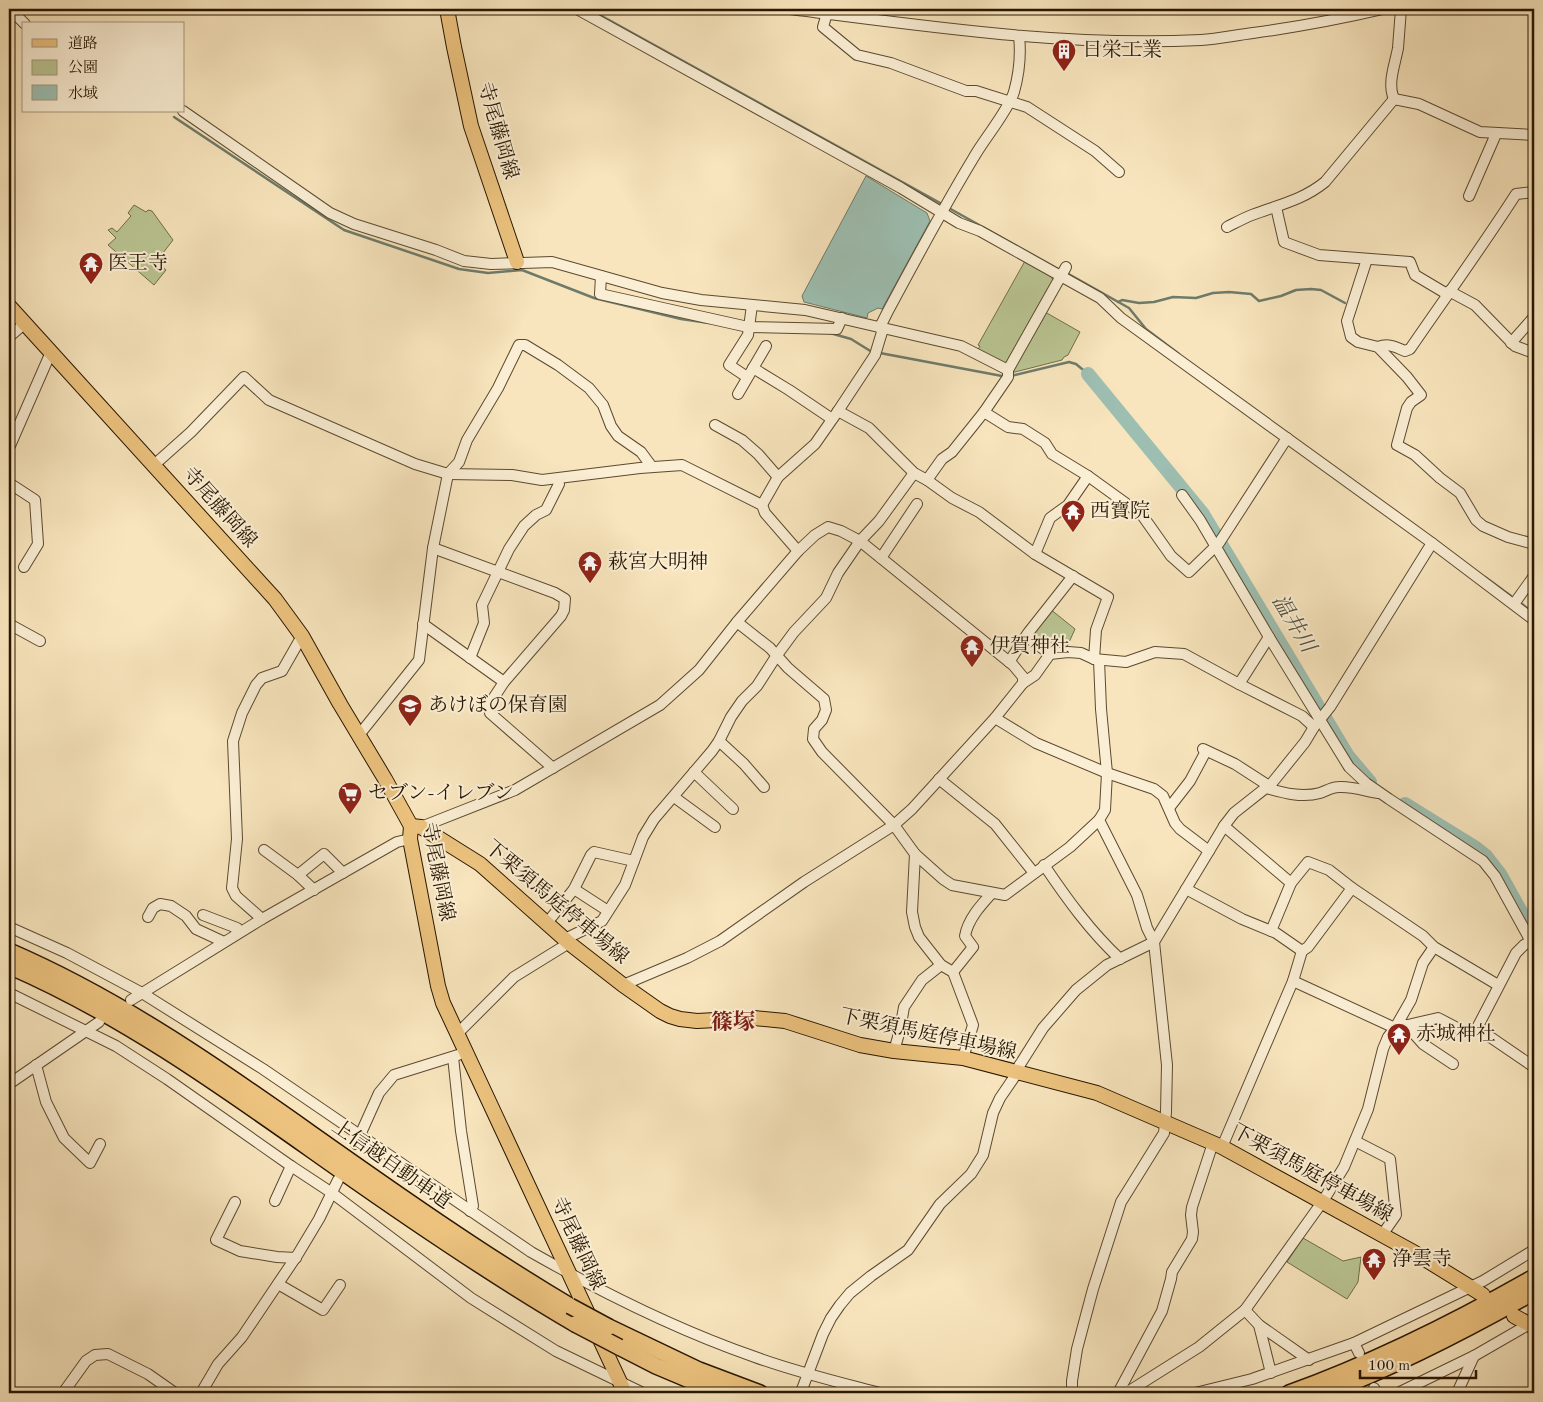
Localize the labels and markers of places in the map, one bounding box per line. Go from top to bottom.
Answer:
building icon: 日栄工業 [1051,38,1077,72]
place label: 日栄工業 [1082,39,1162,61]
temple icon: 医王寺 [78,251,104,285]
place label: 医王寺 [108,252,168,274]
temple icon: 西寶院 [1060,499,1086,533]
place label: 西寶院 [1090,500,1150,522]
temple icon: 萩宮大明神 [577,550,603,584]
place label: 萩宮大明神 [608,551,708,573]
temple icon: 伊賀神社 [959,634,985,668]
place label: 伊賀神社 [990,635,1070,657]
school or university icon: あけぼの保育園 [397,693,423,727]
place label: あけぼの保育園 [428,694,568,716]
supermarket icon: セブン-イレブン [337,781,363,815]
place label: セブン-イレブン [368,782,514,804]
temple icon: 赤城神社 [1386,1022,1412,1056]
place label: 赤城神社 [1416,1023,1496,1045]
temple icon: 浄雲寺 [1361,1247,1387,1281]
place label: 浄雲寺 [1392,1248,1452,1270]

